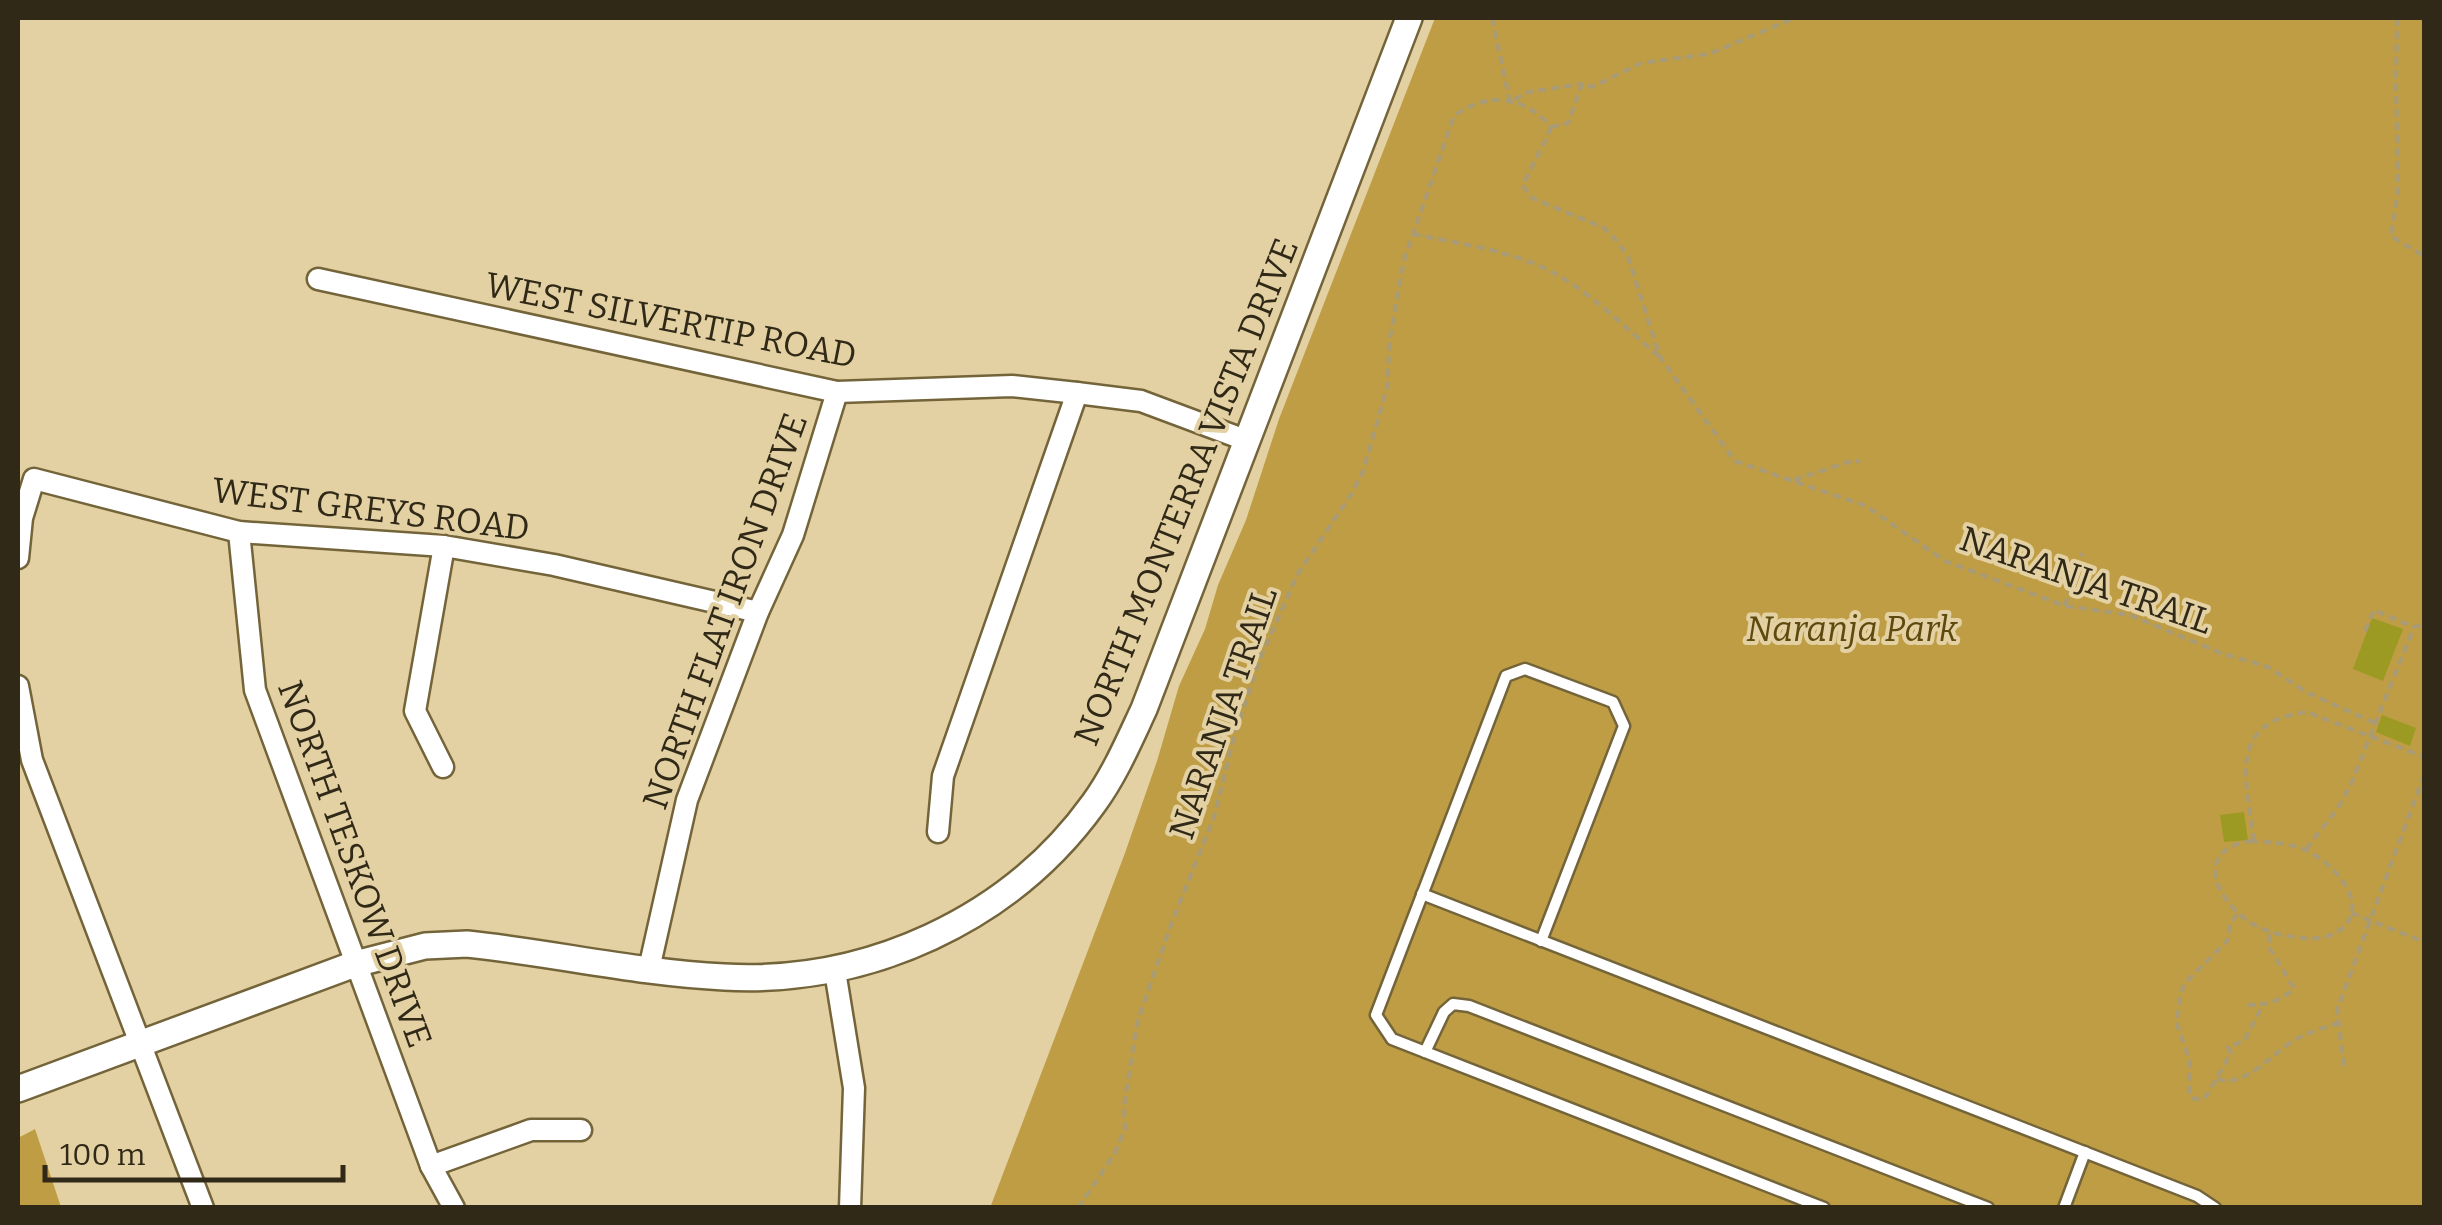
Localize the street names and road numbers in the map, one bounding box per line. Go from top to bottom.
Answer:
street label: NORTH MONTERRA VISTA DRIVE [1065,233,1307,751]
street label: WEST SILVERTIP ROAD [482,263,860,377]
street label: NORTH FLAT IRON DRIVE [634,407,816,815]
street label: WEST GREYS ROAD [210,469,532,549]
street label: NARANJA TRAIL [1955,517,2217,643]
street label: NARANJA TRAIL [1160,582,1286,844]
street label: NORTH TESKOW DRIVE [269,675,441,1053]

